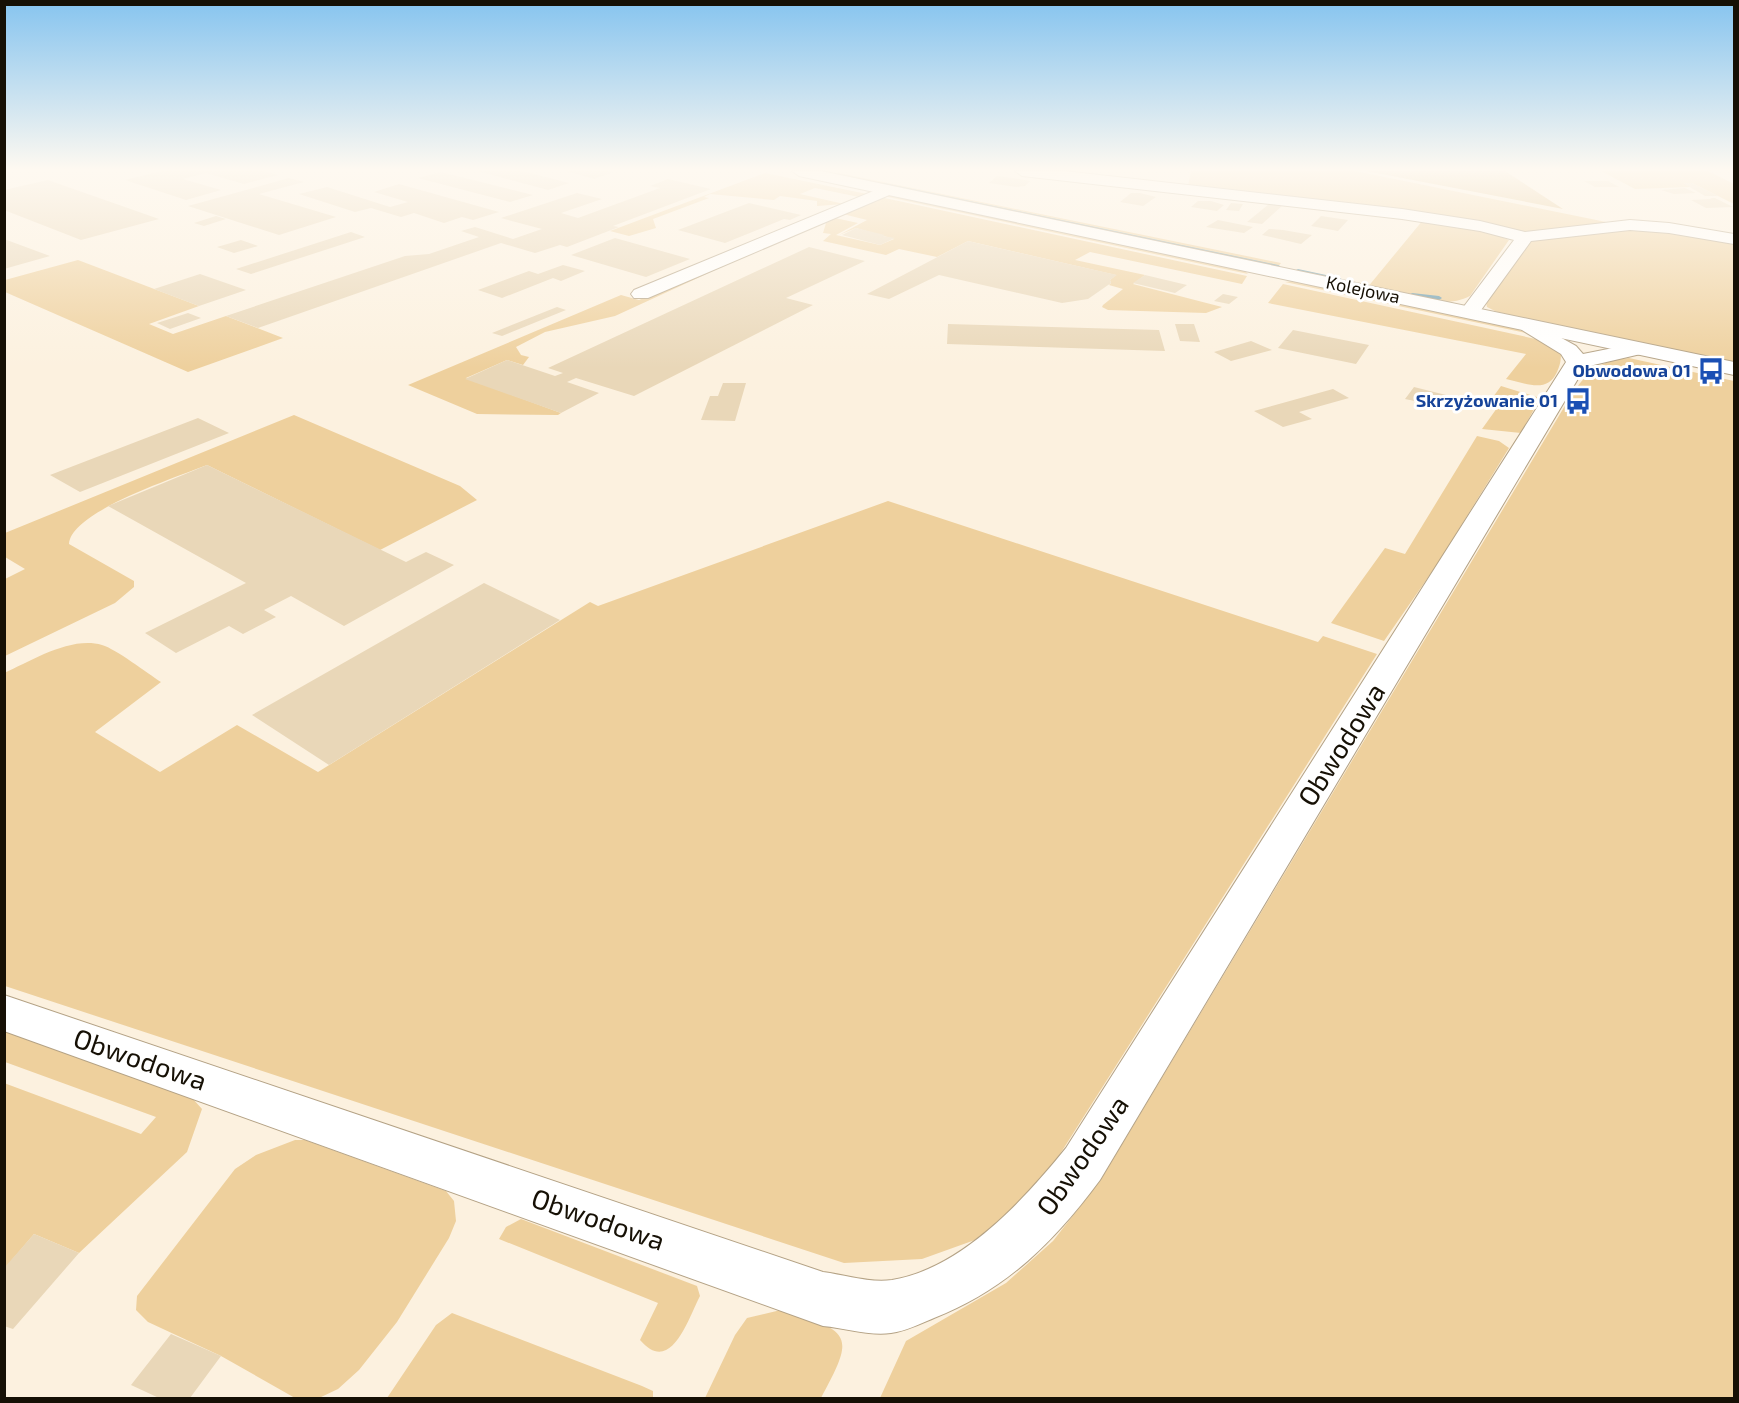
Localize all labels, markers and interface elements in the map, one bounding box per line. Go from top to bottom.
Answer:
street label: Kolejowa [1324,270,1402,308]
bus stop icon: Obwodowa 01 [1696,356,1726,386]
place label: Obwodowa 01 [1572,359,1691,381]
bus stop icon: Skrzyżowanie 01 [1563,386,1593,416]
place label: Skrzyżowanie 01 [1416,389,1558,411]
street label: Obwodowa [1290,677,1391,811]
street label: Obwodowa [70,1020,211,1096]
street label: Obwodowa [1029,1089,1134,1221]
street label: Obwodowa [528,1180,669,1256]

